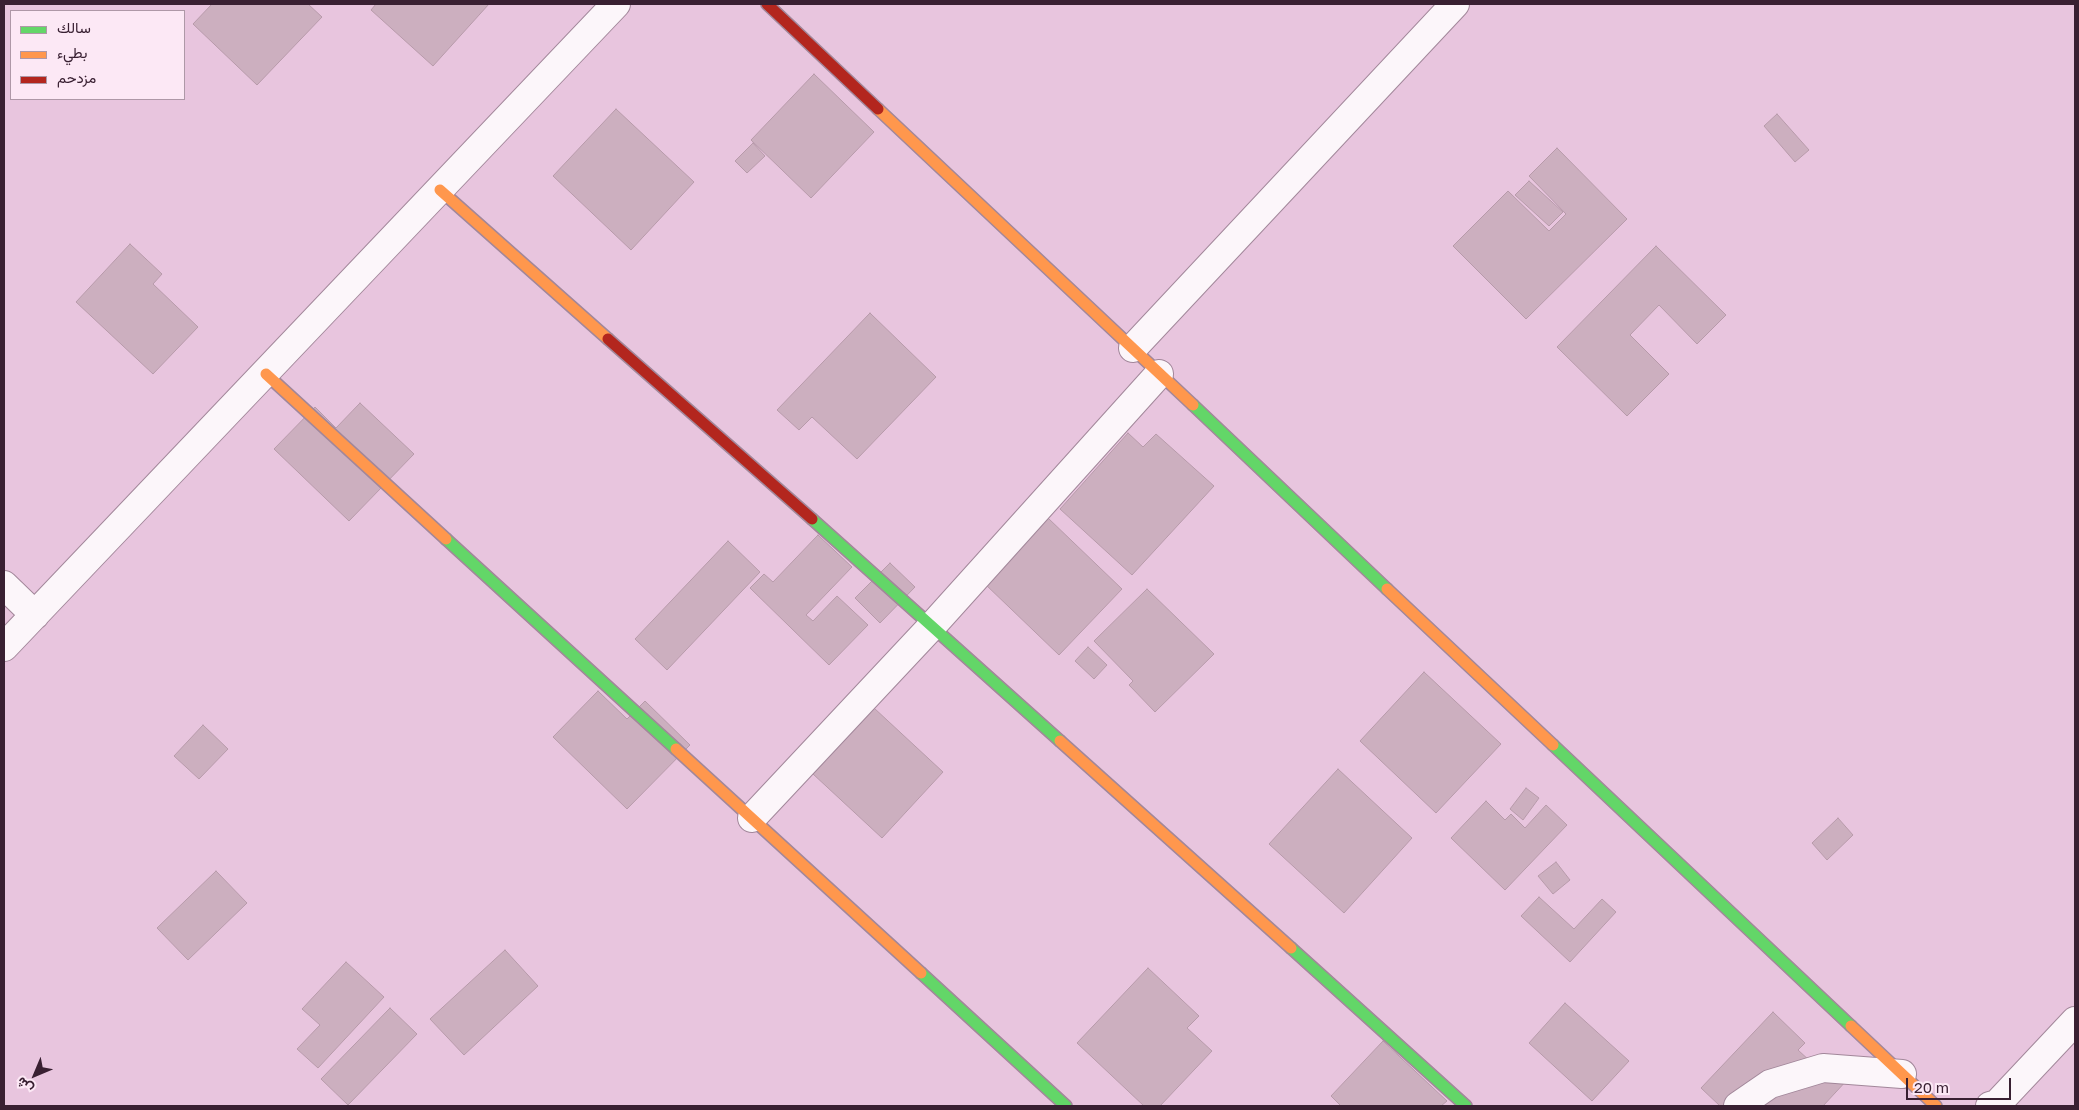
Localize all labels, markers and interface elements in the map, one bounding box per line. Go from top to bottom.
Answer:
legend [10,10,185,100]
text: سالك [57,18,91,36]
text: بطيء [57,43,87,61]
text: مزدحم [57,68,96,86]
north arrow [10,1050,60,1100]
scale bar [1909,1068,2014,1100]
text: ش [12,1074,36,1098]
text: 20 m [1914,1078,1949,1096]

